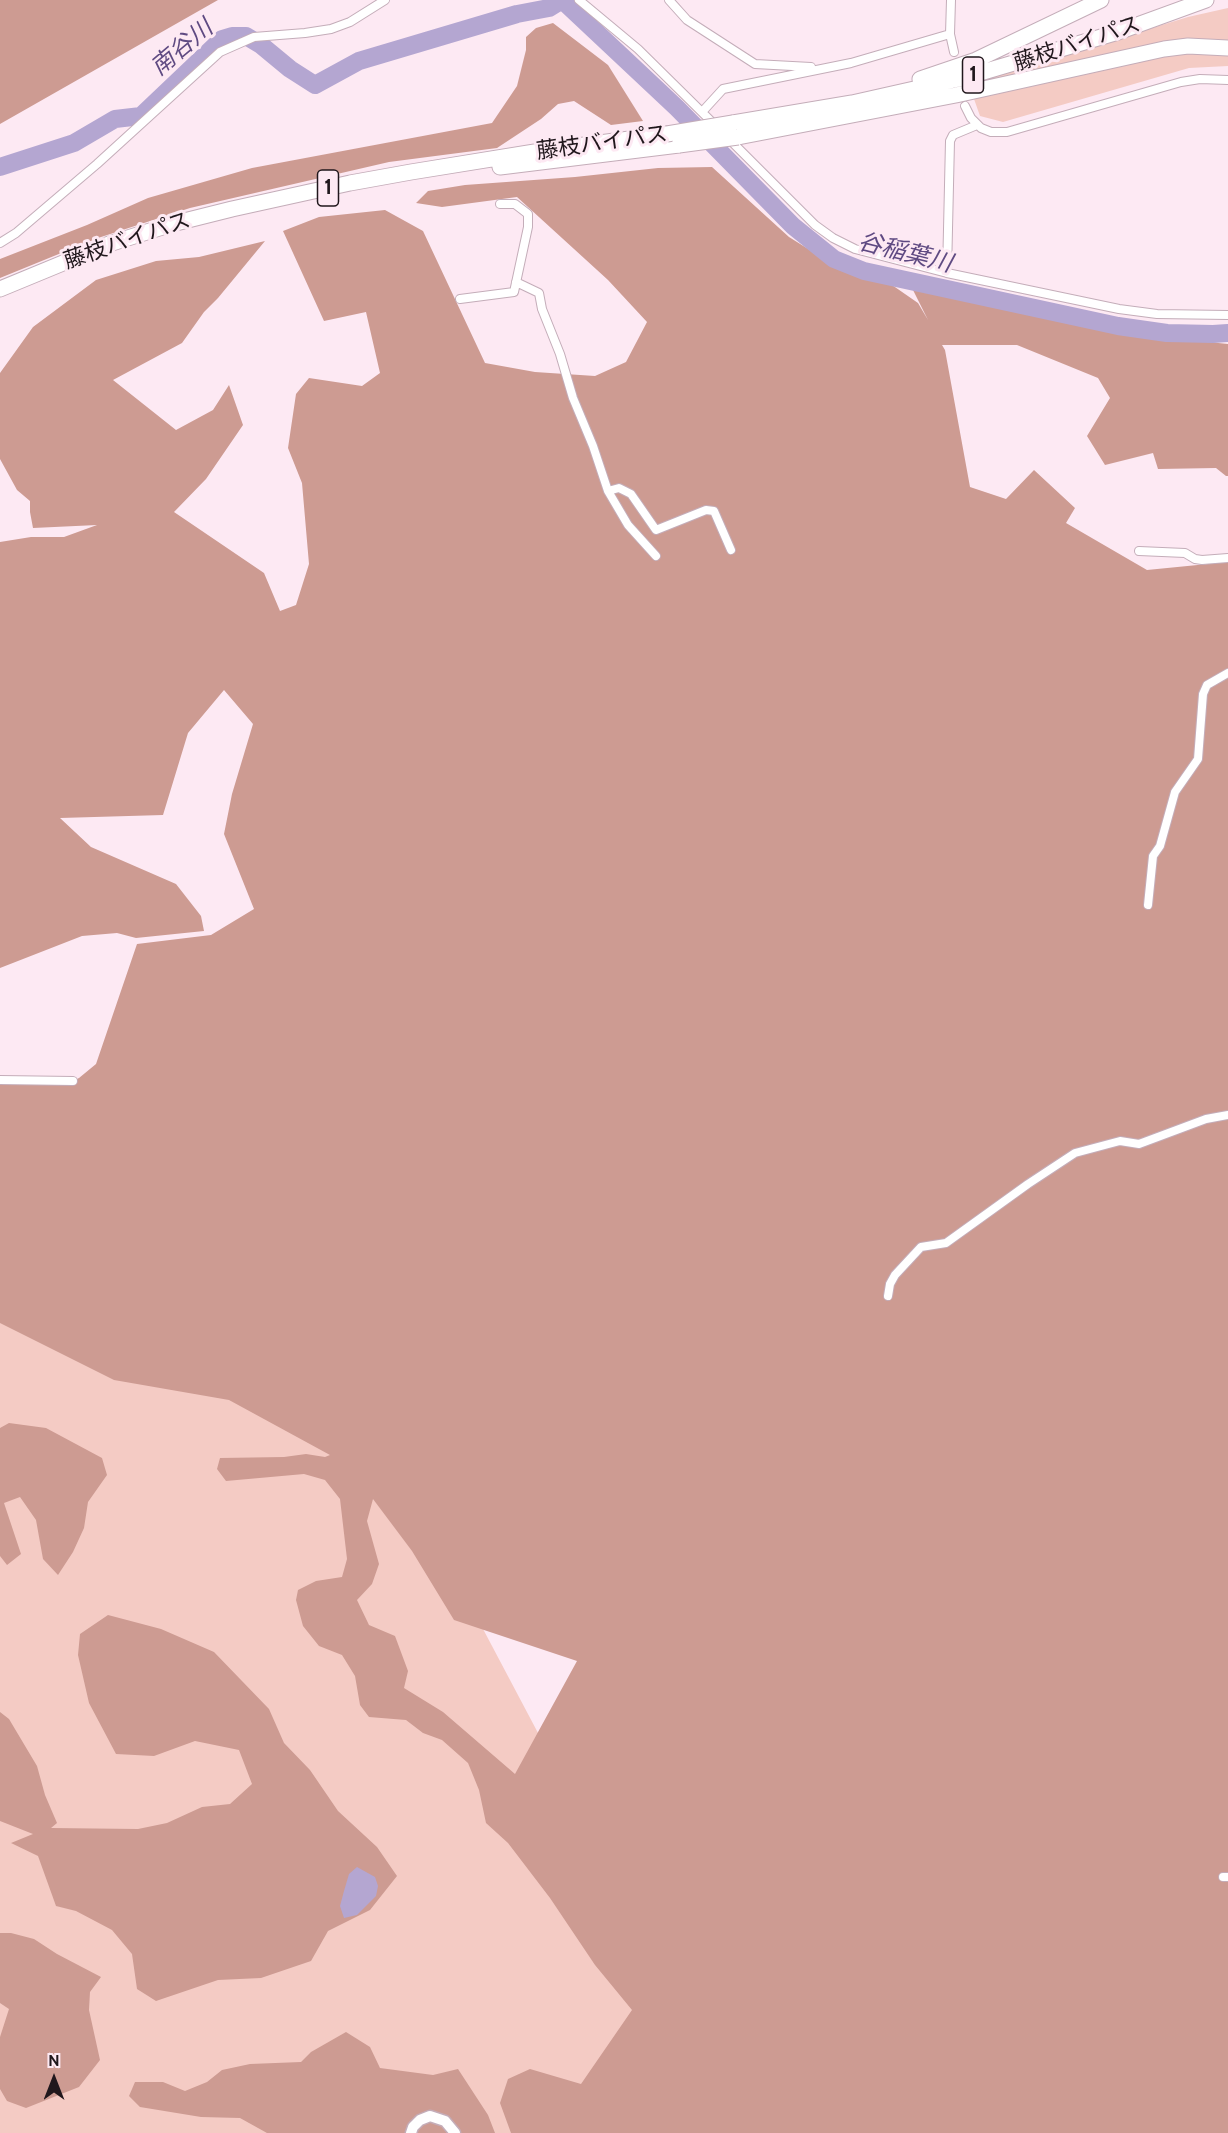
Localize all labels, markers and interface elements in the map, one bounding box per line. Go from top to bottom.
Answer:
street label: 藤枝バイパス [1010,11,1144,77]
water label: 南谷川 [145,14,219,82]
road number: 1 [962,57,984,93]
street label: 藤枝バイパス [535,121,669,165]
road number: 1 [318,170,338,206]
street label: 藤枝バイパス [60,207,194,275]
water label: 谷稲葉川 [855,227,955,279]
north arrow [24,2049,84,2109]
text: N [48,2051,60,2070]

